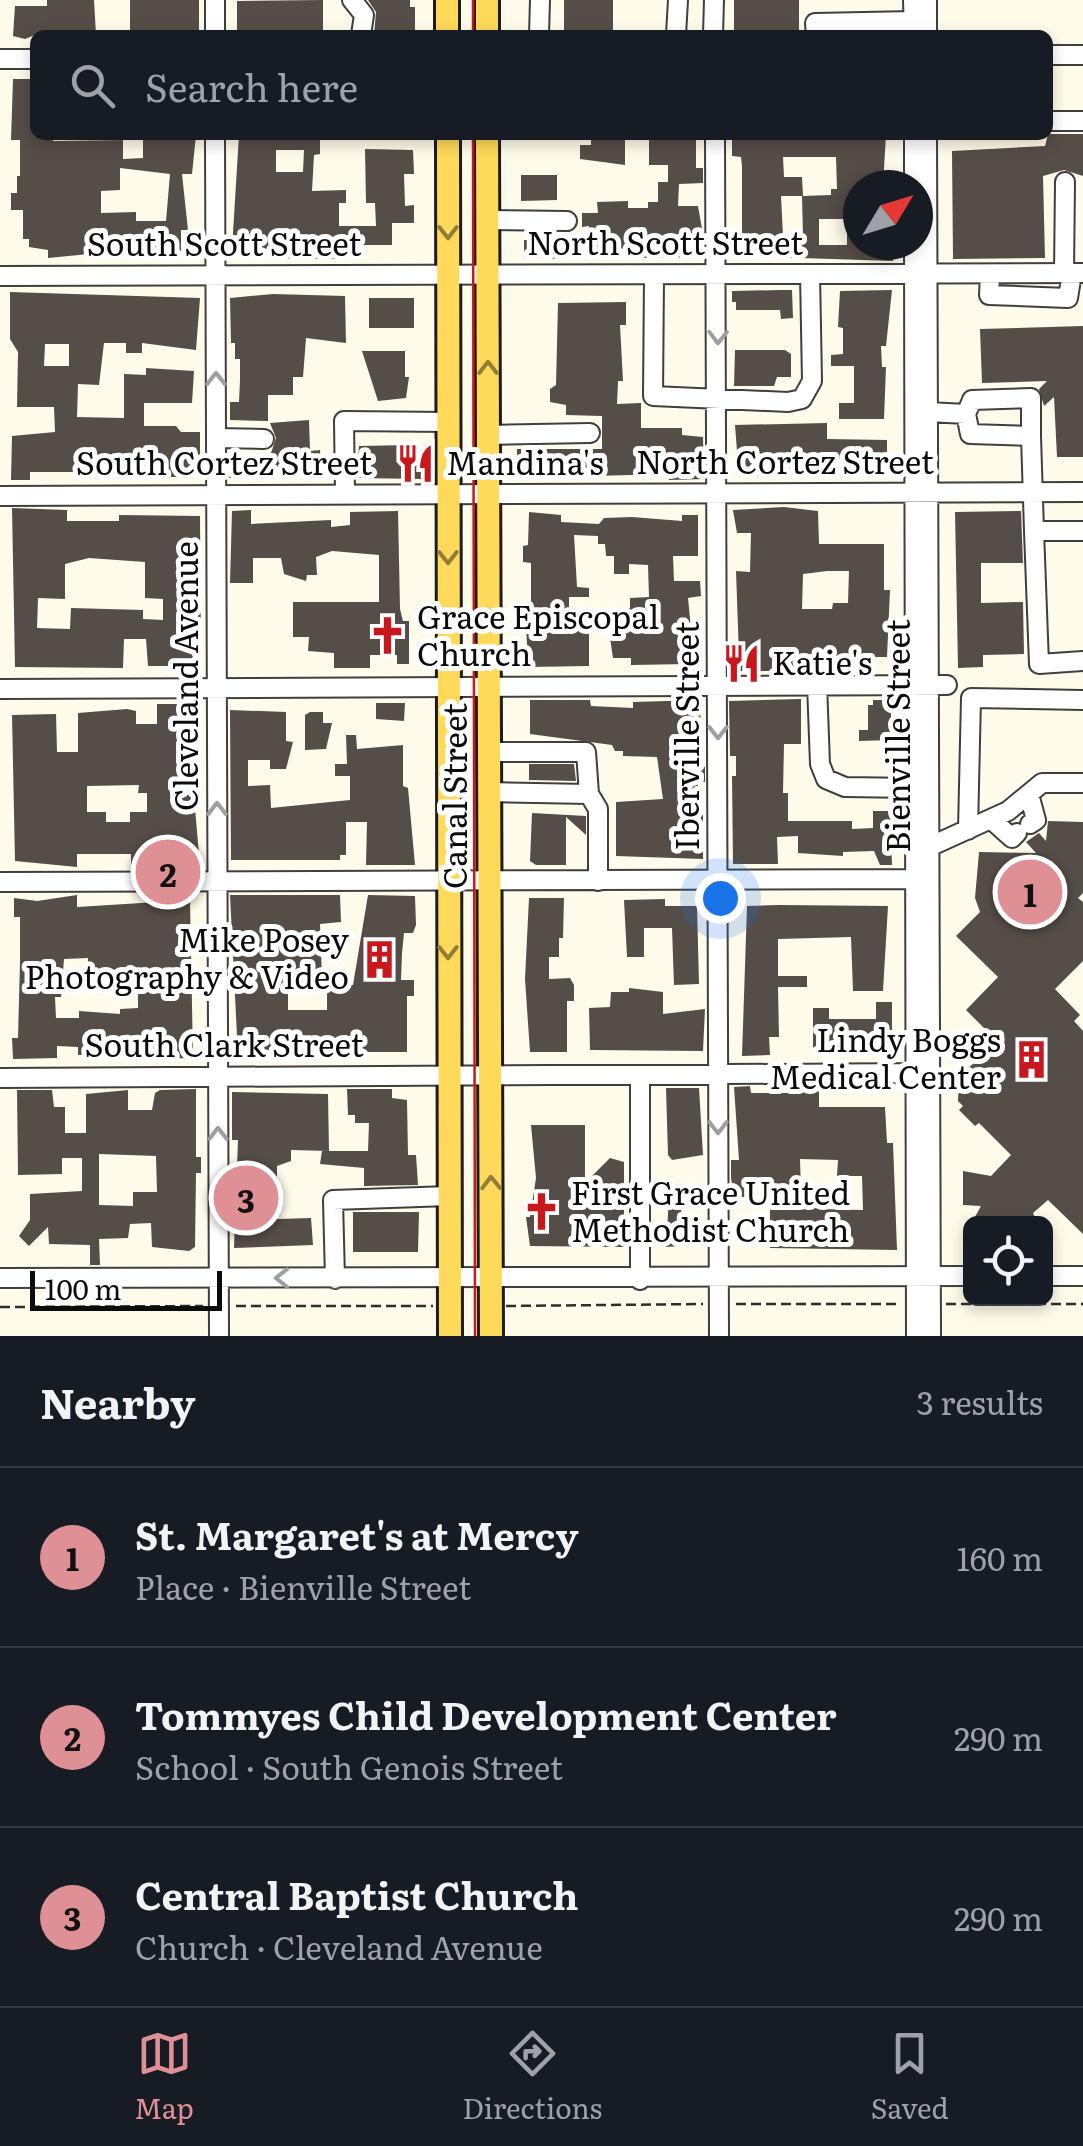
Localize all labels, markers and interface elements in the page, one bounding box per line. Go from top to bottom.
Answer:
search box [30,30,1053,140]
text: Search here [145,57,358,114]
icon: search [65,58,120,113]
north arrow [843,170,933,260]
street label: North Scott Street [527,217,803,265]
street label: South Scott Street [87,218,361,266]
one-way arrow [437,226,459,241]
one-way arrow [707,330,729,346]
one-way arrow [477,359,499,374]
one-way arrow [205,370,227,386]
street label: North Cortez Street [636,436,934,484]
street label: South Cortez Street [76,437,372,485]
place label: Mandina's [446,437,604,485]
restaurant icon: Mandina's [395,443,437,485]
street label: Cleveland Avenue [160,541,208,811]
one-way arrow [437,550,459,566]
place label: Grace Episcopal Church [417,591,659,676]
church icon: Grace Episcopal Church [366,615,408,657]
street label: Bienville Street [872,619,920,853]
street label: Iberville Street [661,621,709,851]
place label: Katie's [772,637,872,685]
restaurant icon: Katie's [721,643,763,685]
street label: Canal Street [429,703,477,889]
one-way arrow [708,725,729,741]
one-way arrow [206,800,228,816]
pin: 2 [136,834,200,910]
pin: 1 [998,854,1062,930]
your location [695,873,746,924]
place label: Mike Posey Photography & Video [25,914,350,999]
building icon: Mike Posey Photography & Video [358,938,400,980]
one-way arrow [437,946,459,961]
place label: Lindy Boggs Medical Center [769,1014,1001,1099]
street label: South Clark Street [84,1019,364,1067]
building icon: Lindy Boggs Medical Center [1010,1038,1052,1080]
one-way arrow [707,1120,729,1136]
one-way arrow [207,1125,229,1140]
pin: 3 [214,1160,278,1236]
place label: First Grace United Methodist Church [571,1167,850,1252]
one-way arrow [480,1174,502,1190]
church icon: First Grace United Methodist Church [520,1191,562,1233]
map controls [963,1216,1053,1306]
button: locate [963,1216,1053,1306]
scale bar [30,1266,222,1310]
text: 100 m [45,1267,122,1309]
one-way arrow [273,1267,288,1289]
text: Nearby [40,1370,196,1432]
text: 3 results [917,1377,1043,1425]
text: St. Margaret's at Mercy [135,1505,579,1562]
text: 1 [66,1533,79,1581]
text: 160 m [957,1533,1043,1581]
text: Place · Bienville Street [135,1562,471,1610]
text: Tommyes Child Development Center [135,1685,837,1742]
text: 2 [64,1713,81,1761]
text: 290 m [954,1713,1043,1761]
text: School · South Genois Street [135,1742,563,1790]
text: Central Baptist Church [135,1865,579,1922]
text: 3 [64,1893,81,1941]
text: 290 m [954,1893,1043,1941]
text: Church · Cleveland Avenue [135,1922,543,1970]
tab: Map [134,2026,194,2128]
tab: Directions [462,2026,602,2128]
tab: Saved [871,2026,949,2128]

